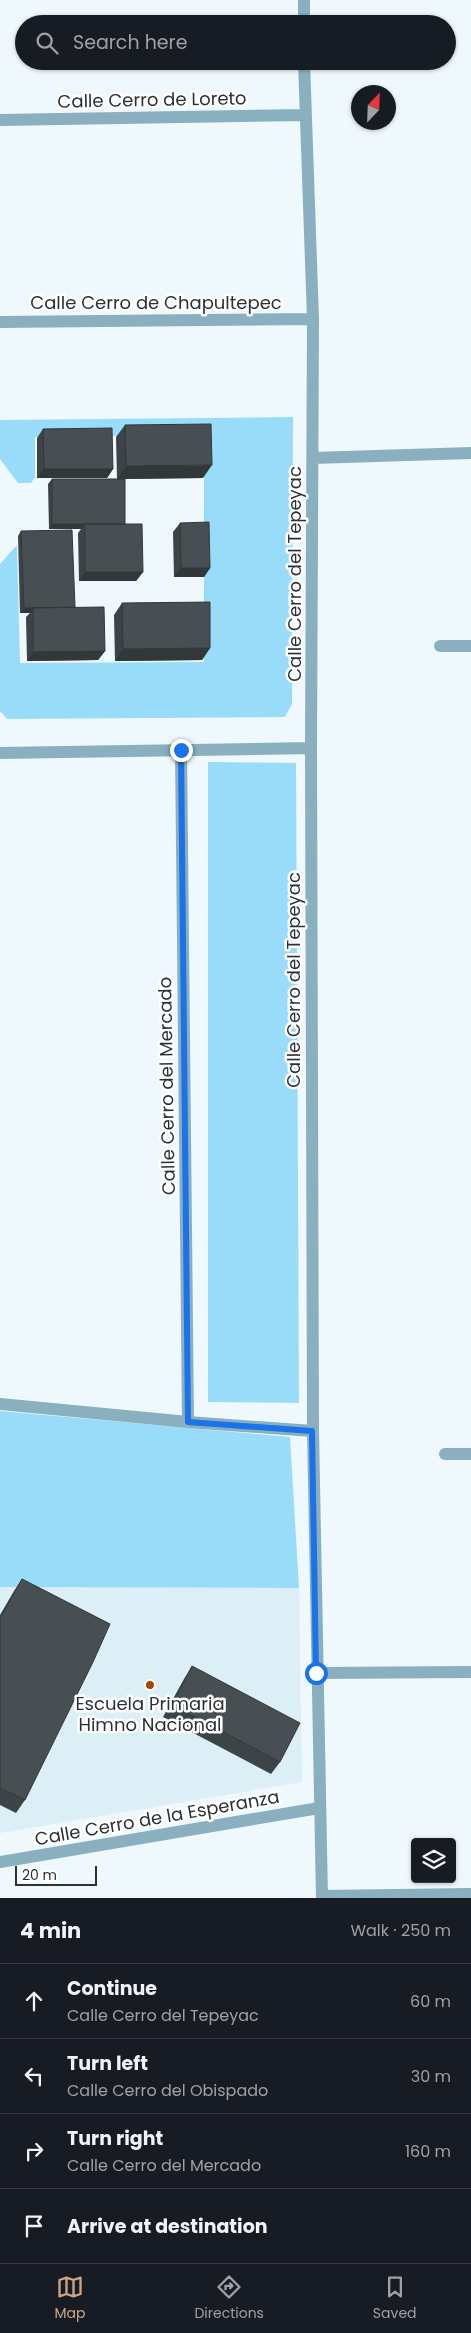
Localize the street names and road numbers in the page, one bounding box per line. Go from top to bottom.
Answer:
street label: Calle Cerro de Loreto [57,85,247,114]
street label: Calle Cerro de Chapultepec [30,290,282,315]
street label: Calle Cerro del Tepeyac [282,466,307,682]
street label: Calle Cerro del Tepeyac [281,872,306,1088]
street label: Calle Cerro del Mercado [152,977,181,1195]
street label: Calle Cerro de la Esperanza [33,1784,281,1851]

